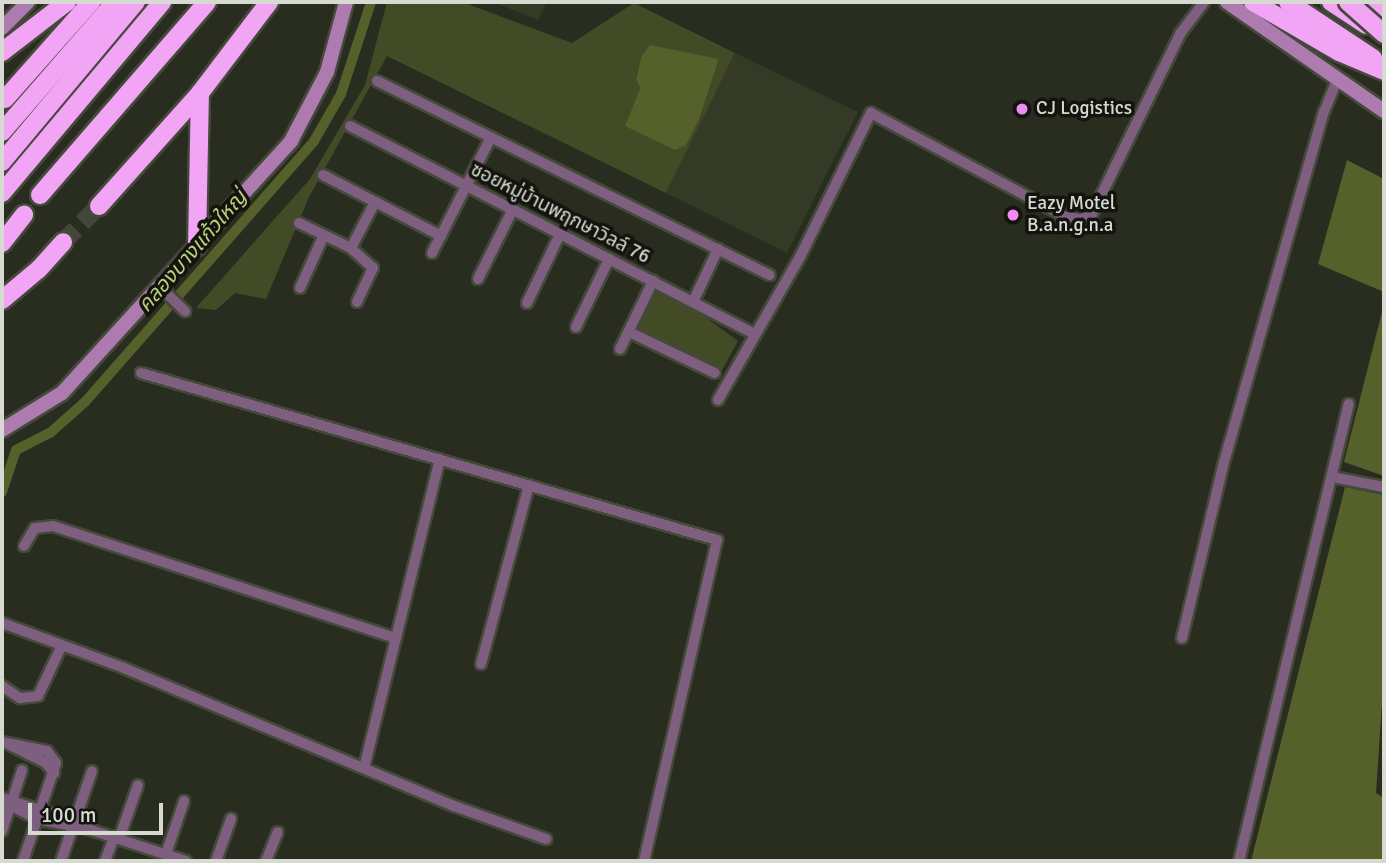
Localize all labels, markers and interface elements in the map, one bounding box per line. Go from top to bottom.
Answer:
place label: CJ Logistics [1036,98,1132,120]
marker: CJ Logistics [1014,101,1030,117]
street label: ซอยหมู่บ้านพฤกษาวิลล์ 76 [467,159,653,269]
water label: คลองบางแก้วใหญ่ [132,185,252,317]
place label: Eazy Motel B.a.n.g.n.a [1027,193,1115,237]
marker: Eazy Motel B.a.n.g.n.a [1005,207,1021,223]
scale bar [32,790,166,834]
text: 100 m [41,802,96,828]

